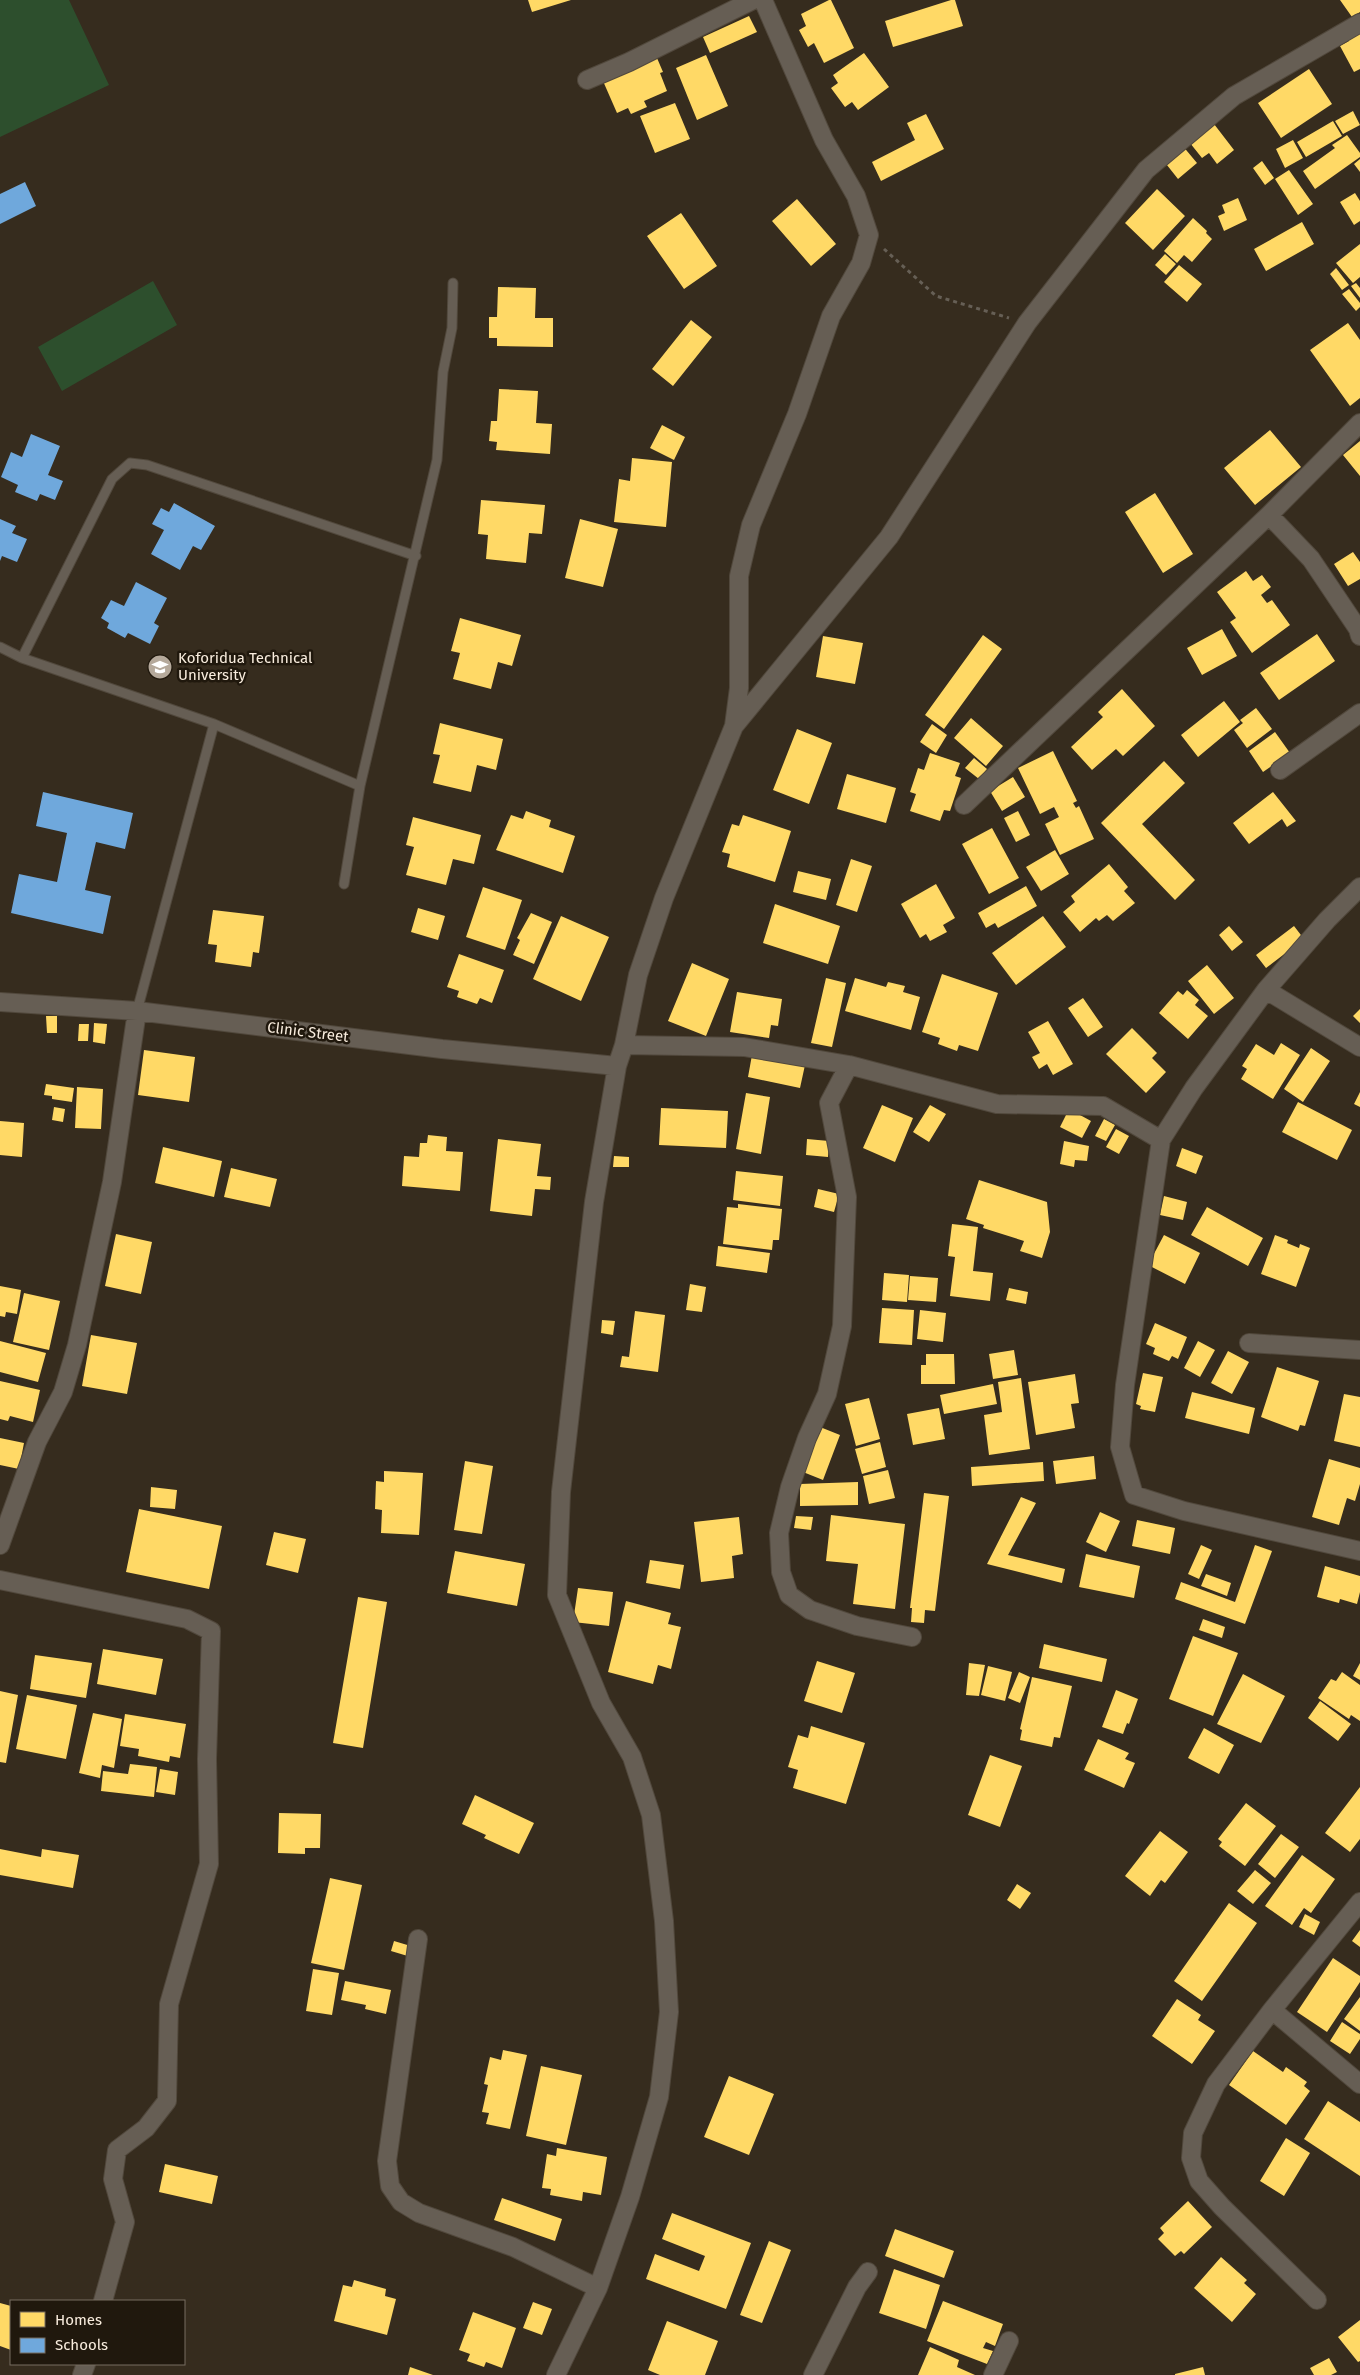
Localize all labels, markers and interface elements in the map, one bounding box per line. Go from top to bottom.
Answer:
place label: Koforidua Technical University [178,649,313,684]
school or university icon: Koforidua Technical University [147,654,173,680]
street label: Clinic Street [266,1018,350,1046]
legend [10,2300,185,2365]
text: Homes [55,2311,102,2329]
text: Schools [55,2336,108,2354]

